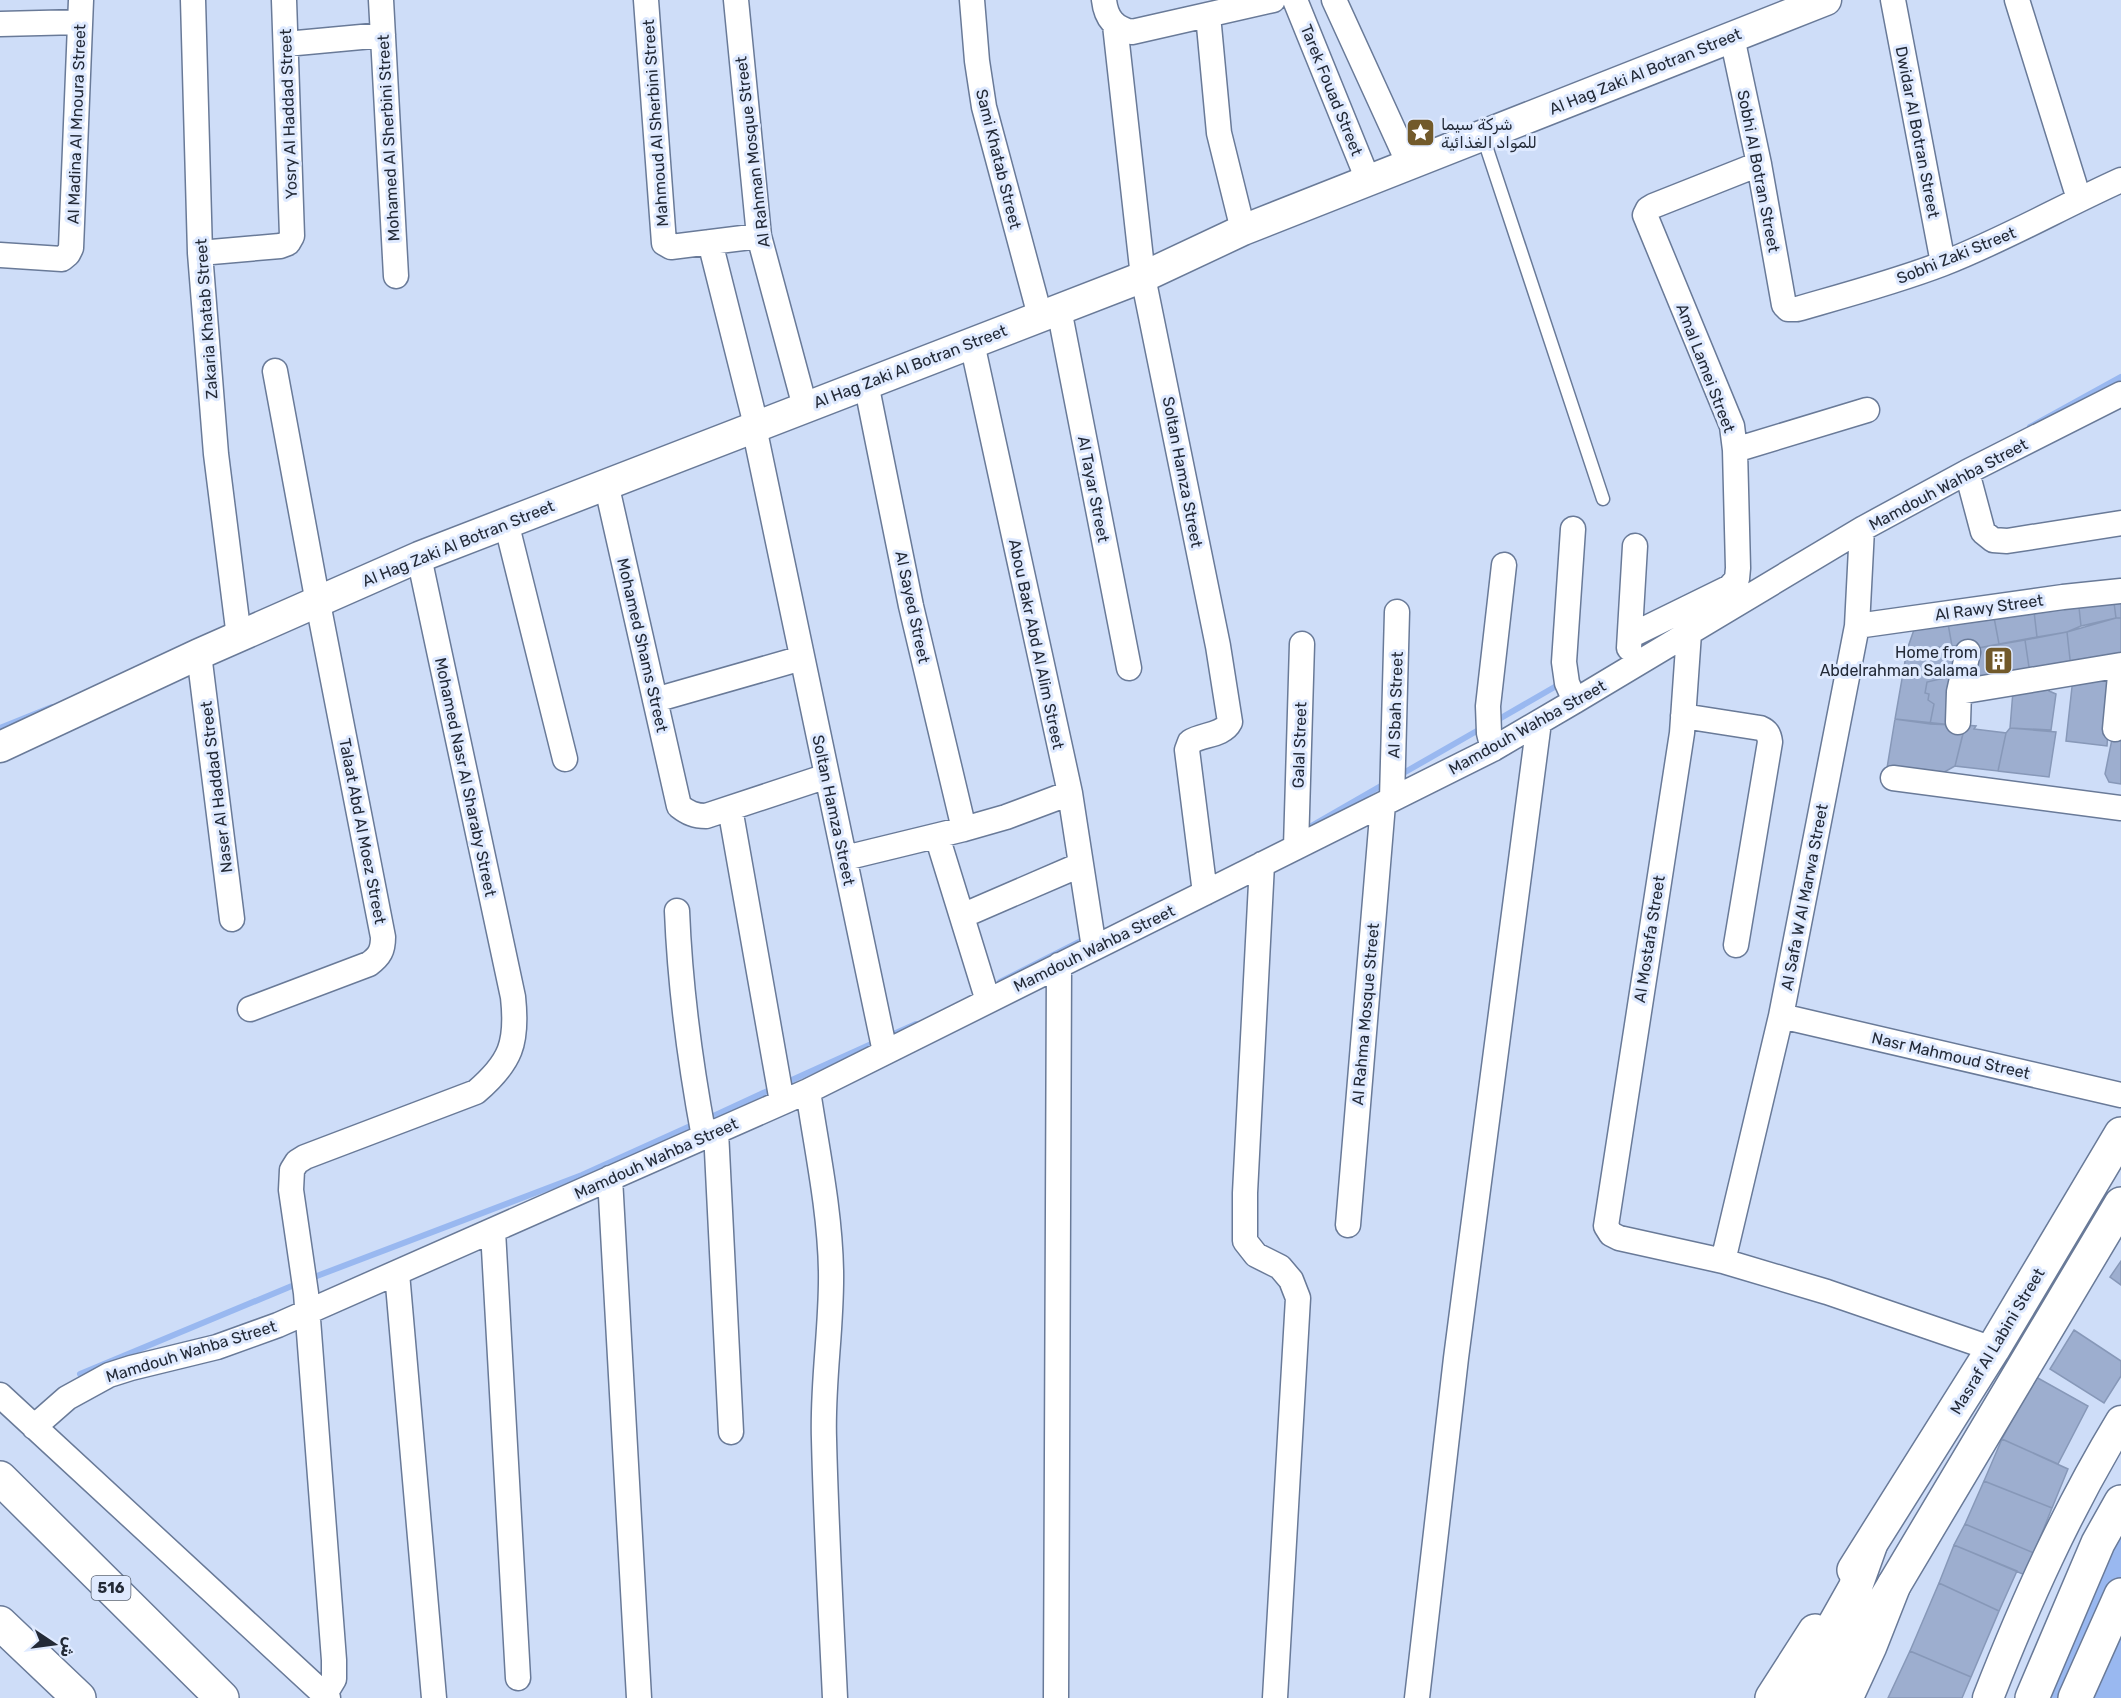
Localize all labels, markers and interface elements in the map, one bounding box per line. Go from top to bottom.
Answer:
street label: Mahmoud Al Sherbini Street [639,19,672,227]
street label: Tarek Fouad Street [1296,22,1367,159]
street label: Al Madina Al Mnoura Street [64,24,89,224]
street label: Al Hag Zaki Al Botran Street [1546,24,1744,119]
street label: Yosry Al Haddad Street [276,28,301,200]
street label: Mohamed Al Sherbini Street [374,34,403,242]
street label: Dwidar Al Botran Street [1892,45,1943,220]
street label: Al Rahman Mosque Street [731,55,774,249]
street label: Sami Khatab Street [972,87,1025,231]
street label: Sobhi Al Botran Street [1733,88,1784,254]
place label: شركة سيما للمواد الغذائية [1441,115,1537,153]
place icon: شركة سيما للمواد الغذائية [1404,117,1436,149]
street label: Sobhi Zaki Street [1894,223,2019,288]
street label: Zakaria Khatab Street [191,238,222,400]
street label: Amal Lamei Street [1672,301,1739,435]
street label: Al Hag Zaki Al Botran Street [811,321,1010,412]
street label: Soltan Hamza Street [1159,395,1206,549]
street label: Al Tayar Street [1074,434,1113,544]
street label: Mamdouh Wahba Street [1866,434,2031,534]
street label: Al Hag Zaki Al Botran Street [359,496,557,591]
street label: Abou Bakr Abd Al Alim Street [1005,537,1068,751]
street label: Al Sayed Street [891,549,934,665]
street label: Mohamed Shams Street [613,556,672,734]
street label: Al Rawy Street [1934,590,2044,625]
place label: Home from Abdelrahman Salama [1820,643,1978,680]
building icon: Home from Abdelrahman Salama [1983,645,2015,677]
street label: Al Sbah Street [1384,651,1407,759]
street label: Mohamed Nasr Al Sharaby Street [431,656,500,898]
street label: Mamdouh Wahba Street [1445,676,1609,779]
street label: Naser Al Haddad Street [197,700,236,874]
street label: Galal Street [1288,701,1311,789]
street label: Soltan Hamza Street [808,733,859,887]
street label: Talaat Abd Al Moez Street [335,737,390,926]
street label: Al Safa W Al Marwa Street [1777,802,1832,992]
street label: Al Mostafa Street [1630,874,1669,1004]
street label: Mamdouh Wahba Street [1010,901,1178,996]
street label: Al Rahma Mosque Street [1348,922,1383,1106]
street label: Nasr Mahmoud Street [1870,1028,2032,1083]
street label: Mamdouh Wahba Street [571,1114,741,1203]
street label: Masraf Al Labini Street [1946,1265,2049,1418]
street label: Mamdouh Wahba Street [104,1317,279,1386]
road number: 516 [92,1576,130,1600]
north arrow [24,1614,84,1674]
text: ش [57,1635,80,1659]

